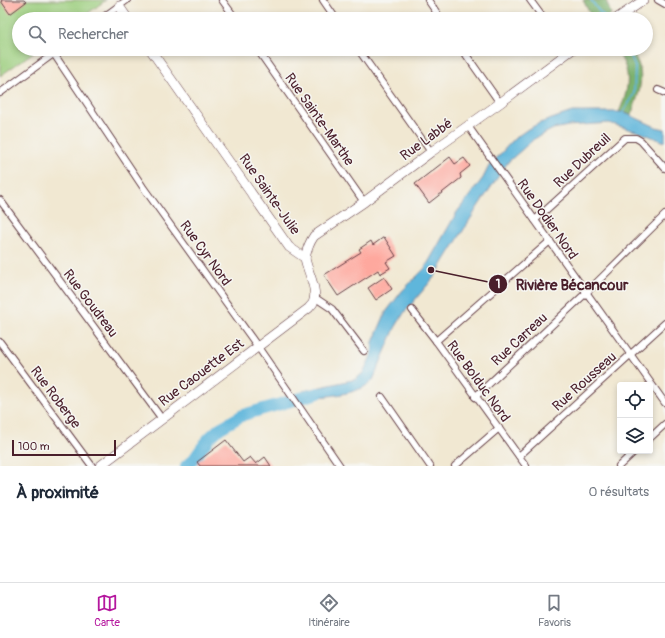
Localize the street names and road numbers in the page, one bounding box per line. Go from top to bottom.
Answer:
street label: Rue Sainte-Marthe [281,70,358,169]
street label: Rue Labbé [397,115,456,164]
street label: Rue Dubreuil [550,130,614,191]
street label: Rue Sainte-Julie [235,151,304,238]
street label: Rue Dodier Nord [514,176,582,263]
street label: Rue Cyr Nord [176,217,235,289]
street label: Rue Goudreau [60,266,122,341]
street label: Rue Carreau [488,309,551,370]
street label: Rue Caouette Est [155,335,247,410]
street label: Rue Bolduc Nord [443,337,514,425]
street label: Rue Rousseau [549,348,620,415]
street label: Rue Roberge [27,363,85,432]

